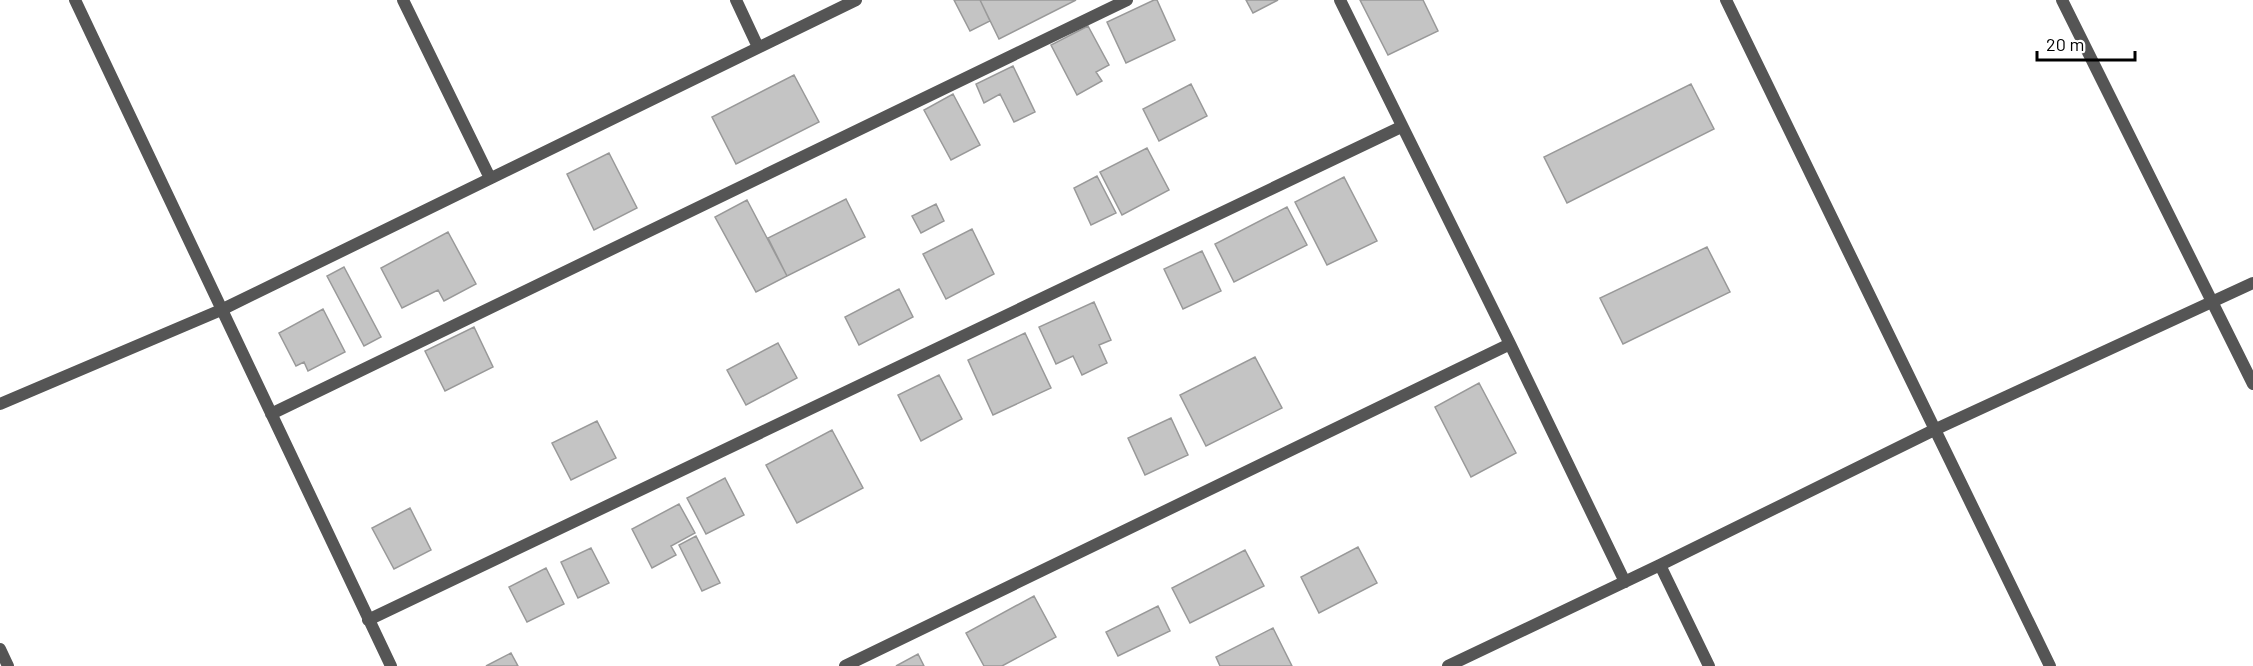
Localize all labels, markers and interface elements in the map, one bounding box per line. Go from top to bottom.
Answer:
scale bar [2037,24,2134,62]
text: 20 m [2046,33,2084,55]

